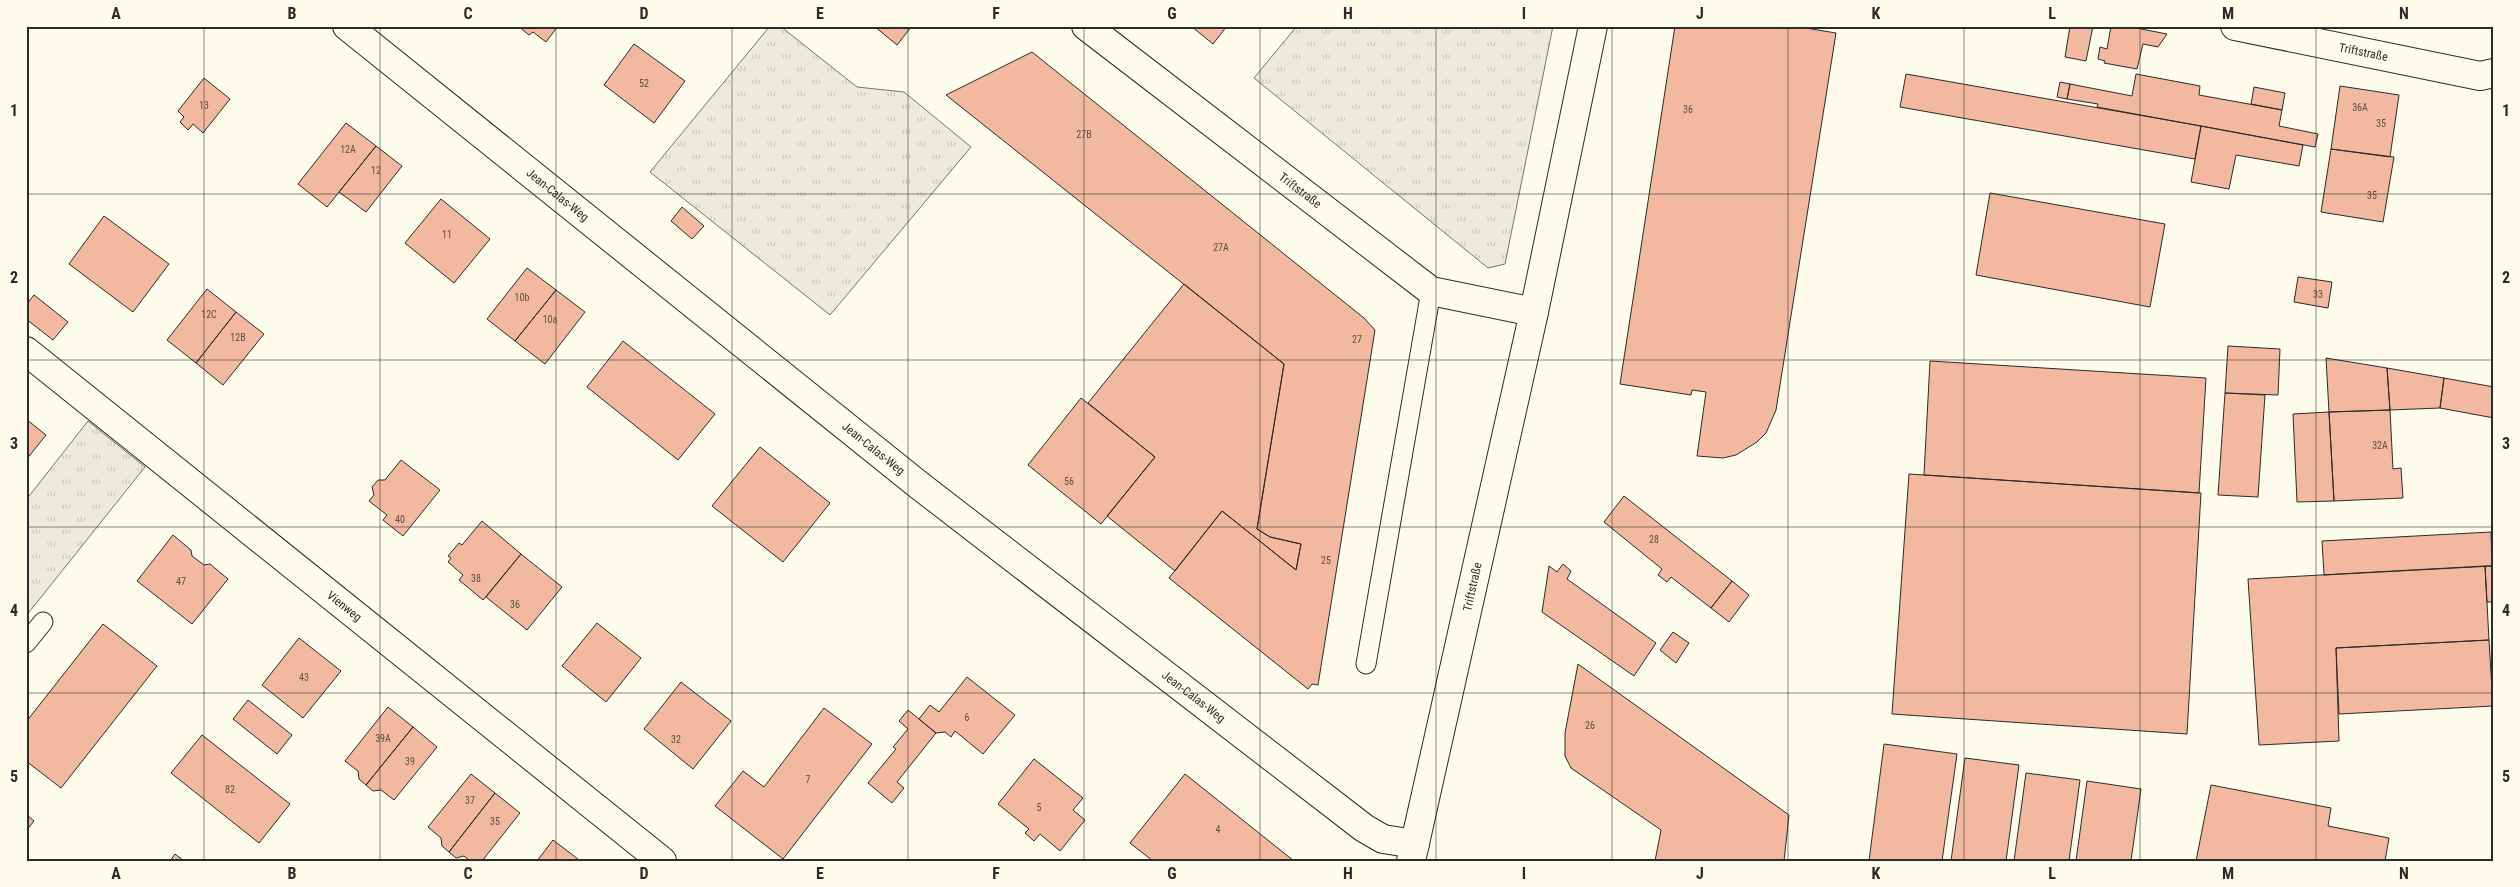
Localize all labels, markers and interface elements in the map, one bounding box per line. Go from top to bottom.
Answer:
text: A [111,4,121,23]
text: B [288,4,297,23]
text: C [463,4,473,23]
text: D [639,4,649,23]
text: E [816,4,824,23]
text: F [992,4,1000,23]
text: G [1167,4,1177,23]
text: H [1343,4,1353,23]
text: I [1522,4,1526,23]
text: J [1696,4,1704,23]
text: K [1872,4,1881,23]
text: L [2048,4,2056,23]
text: M [2222,4,2234,23]
text: N [2399,4,2409,23]
street label: Triftstraße [2338,40,2389,64]
house number: 52 [639,78,649,89]
house number: 13 [199,100,209,111]
text: 1 [10,101,18,120]
text: 1 [2502,101,2510,120]
house number: 36A [2352,102,2368,113]
house number: 36 [1683,104,1693,115]
house number: 35 [2376,118,2386,129]
house number: 27B [1076,129,1092,140]
house number: 12A [340,144,356,155]
house number: 12 [371,165,381,176]
street label: Jean-Calas-Weg [524,166,592,224]
street label: Triftstraße [1276,170,1324,211]
house number: 35 [2367,190,2377,201]
house number: 11 [442,229,452,240]
house number: 27A [1213,242,1229,253]
text: 2 [10,268,18,287]
text: 2 [2502,268,2510,287]
house number: 33 [2313,289,2323,300]
house number: 10b [515,292,529,303]
house number: 12C [201,309,217,320]
house number: 10a [543,314,558,325]
house number: 12B [230,332,246,343]
house number: 27 [1352,334,1362,345]
street label: Jean-Calas-Weg [839,419,907,478]
text: 3 [10,434,18,453]
text: 3 [2502,434,2510,453]
house number: 32A [2372,440,2388,451]
house number: 56 [1064,476,1074,487]
house number: 40 [395,514,405,525]
house number: 28 [1649,534,1659,545]
house number: 25 [1321,555,1331,566]
street label: Triftstraße [1460,561,1485,613]
house number: 38 [471,573,481,584]
house number: 47 [176,576,186,587]
street label: Vienweg [324,588,364,624]
house number: 36 [510,599,520,610]
text: 4 [10,601,18,620]
text: 4 [2502,601,2510,620]
street label: Jean-Calas-Weg [1159,668,1228,725]
house number: 43 [299,672,309,683]
house number: 6 [965,712,970,723]
house number: 26 [1585,720,1595,731]
house number: 39A [375,733,391,744]
house number: 32 [671,734,681,745]
house number: 39 [405,756,415,767]
text: 5 [10,767,18,786]
text: 5 [2502,767,2510,786]
house number: 7 [806,774,811,785]
house number: 82 [225,784,235,795]
house number: 37 [465,795,475,806]
house number: 5 [1037,802,1042,813]
house number: 35 [490,816,500,827]
house number: 4 [1216,824,1221,835]
text: A [111,864,121,883]
text: B [288,864,297,883]
text: C [463,864,473,883]
text: D [639,864,649,883]
text: E [816,864,824,883]
text: F [992,864,1000,883]
text: G [1167,864,1177,883]
text: H [1343,864,1353,883]
text: I [1522,864,1526,883]
text: J [1696,864,1704,883]
text: K [1872,864,1881,883]
text: L [2048,864,2056,883]
text: M [2222,864,2234,883]
text: N [2399,864,2409,883]

